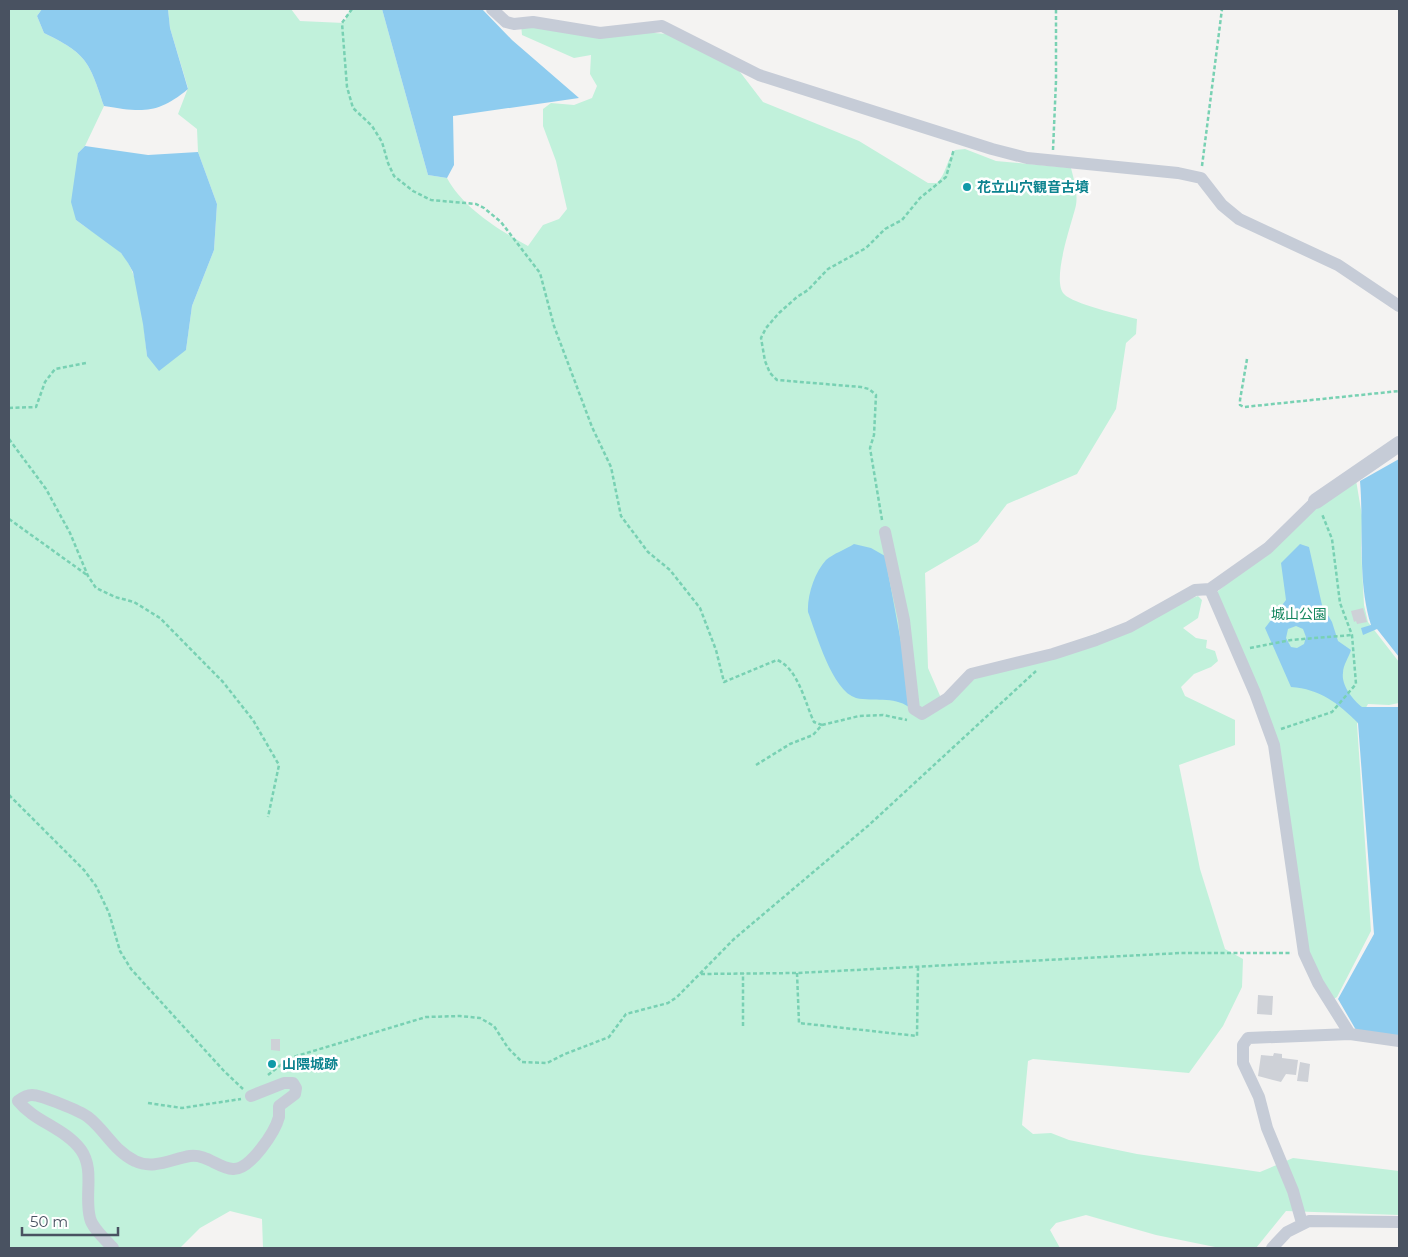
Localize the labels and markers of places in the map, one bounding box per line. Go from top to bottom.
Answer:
place label: 花立山穴観音古墳 [977,178,1089,196]
marker: 花立山穴観音古墳 [961,181,973,193]
place label: 山隈城跡 [282,1055,338,1073]
marker: 山隈城跡 [266,1058,278,1070]

